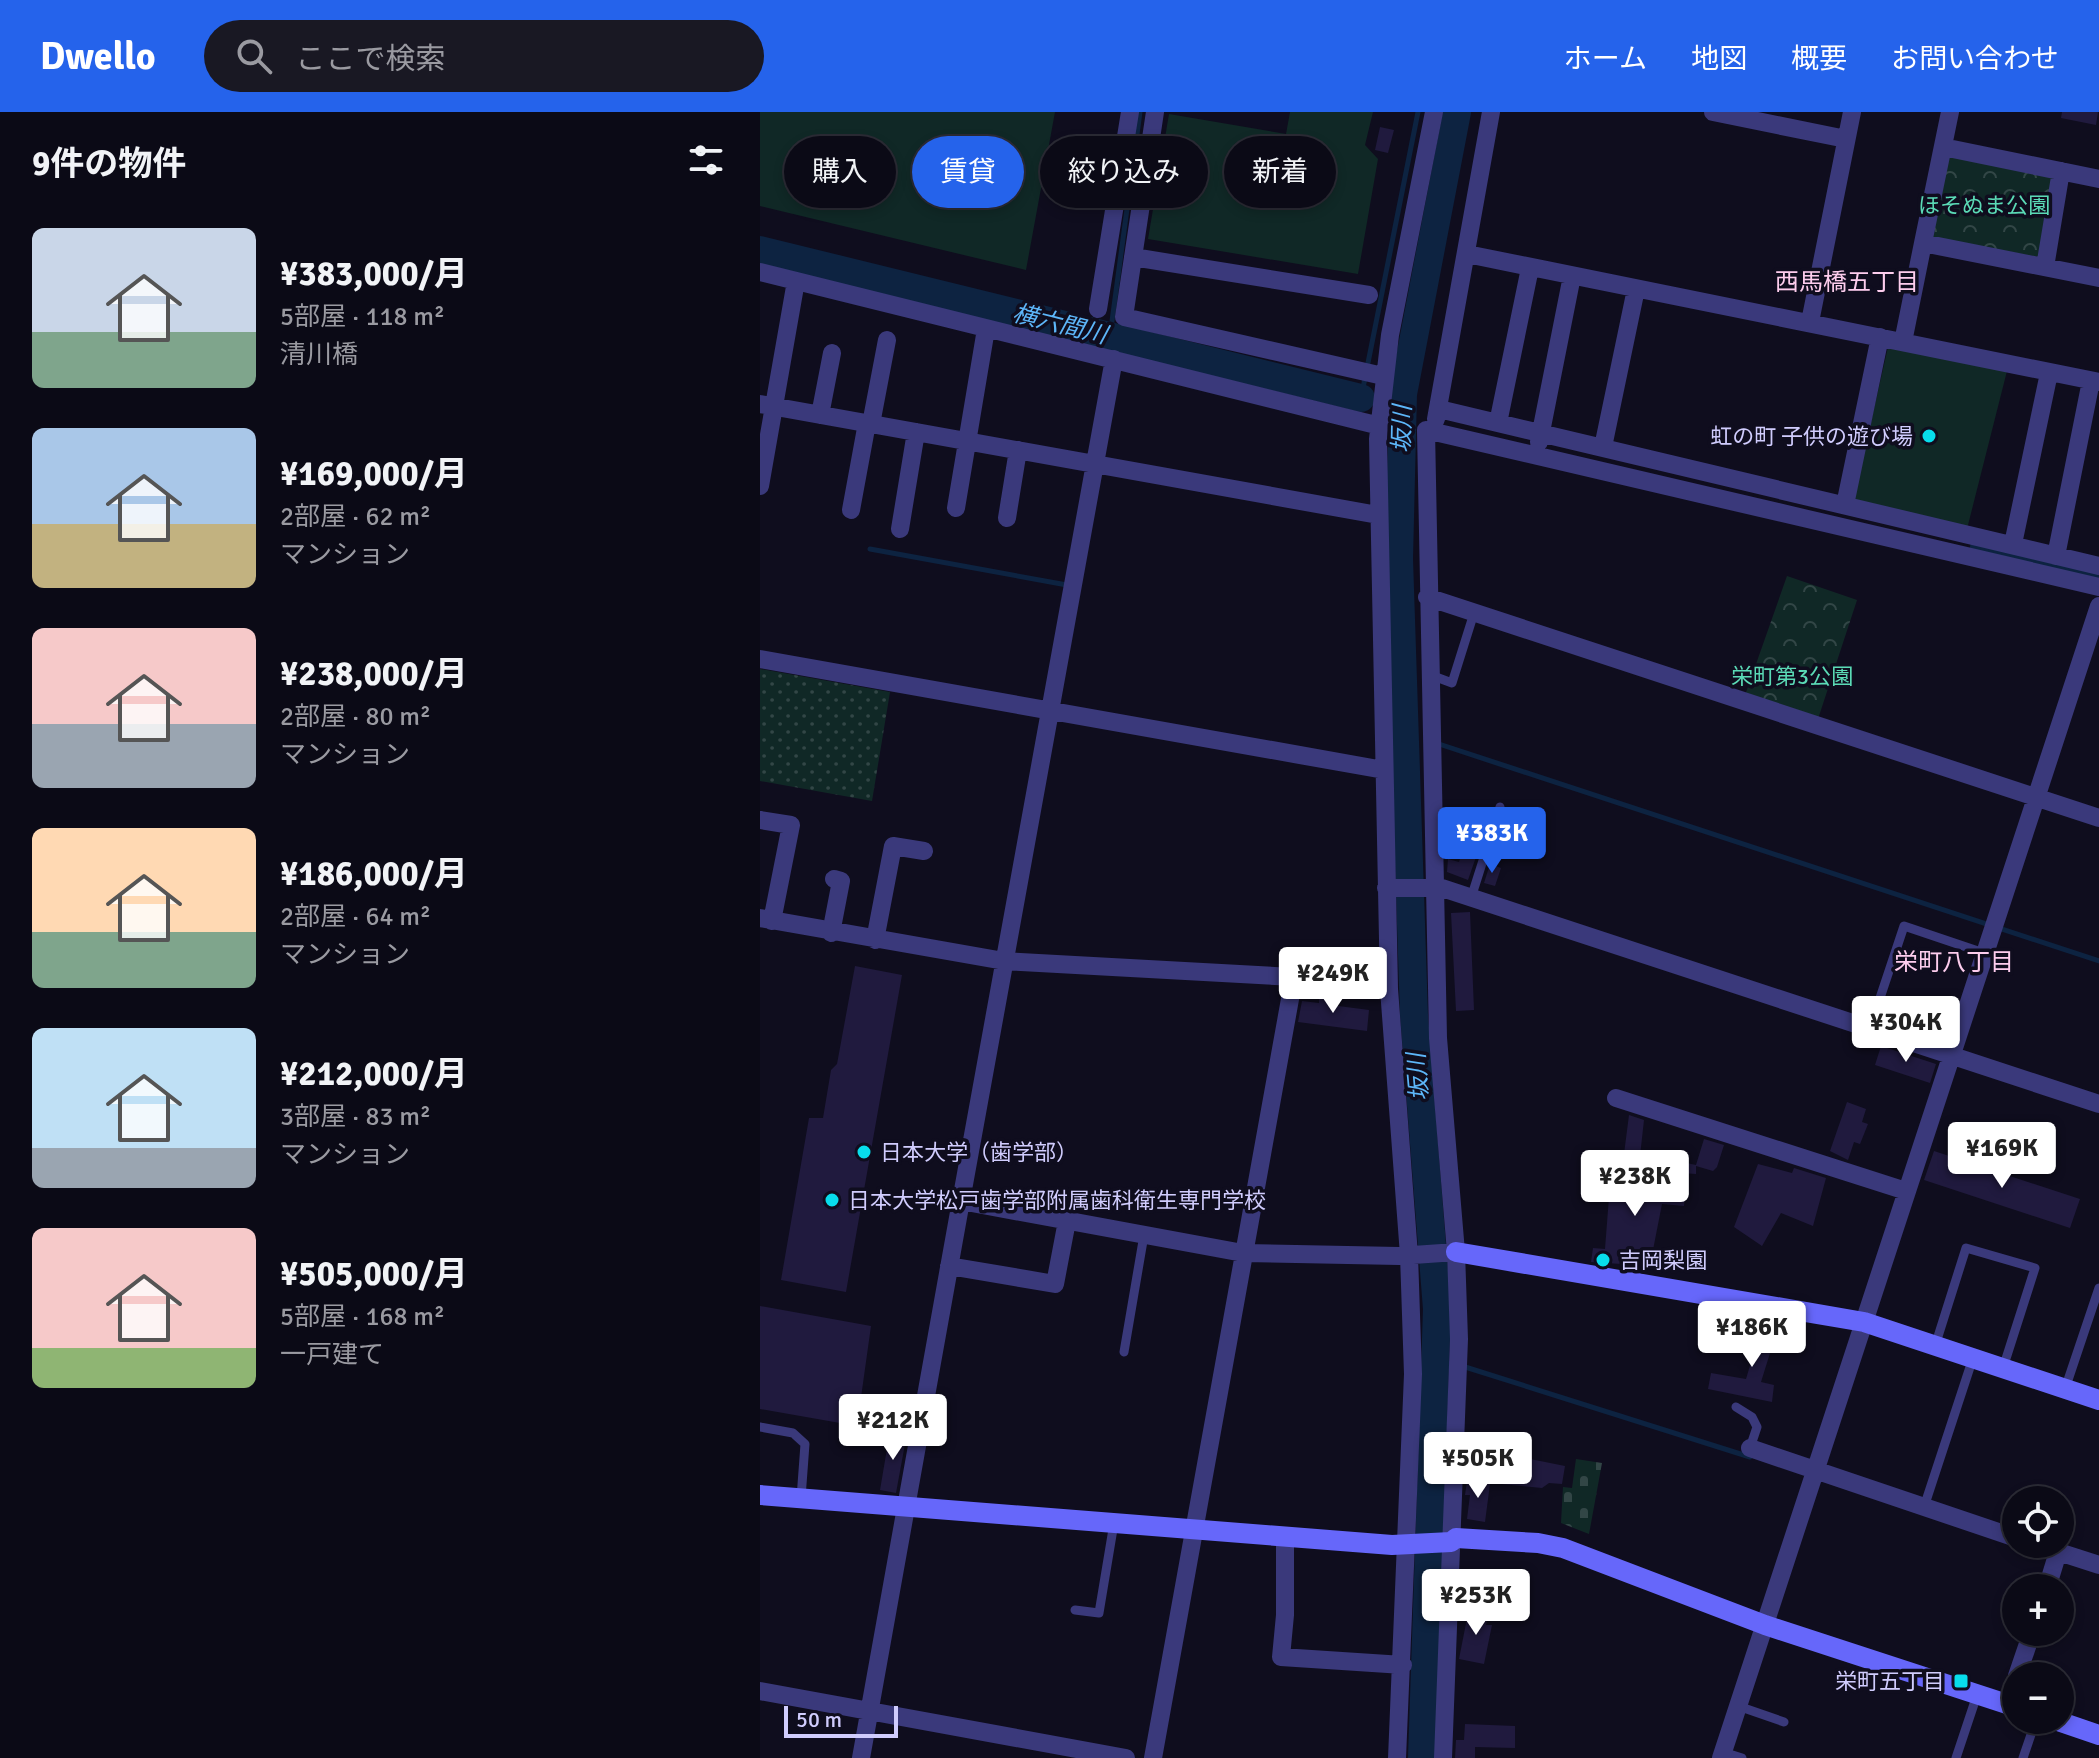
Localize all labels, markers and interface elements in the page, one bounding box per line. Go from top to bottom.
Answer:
search box [204,20,764,92]
text: Dwello [40,33,156,80]
icon: search [232,34,276,78]
text: ここで検索 [296,41,446,78]
text: ホーム [1564,42,1647,76]
text: 地図 [1691,42,1747,76]
text: 概要 [1791,42,1847,76]
text: お問い合わせ [1891,42,2059,76]
chip: 購入 [784,136,896,208]
chip: 賃貸 [912,136,1024,208]
chip: 絞り込み [1040,136,1208,208]
chip: 新着 [1224,136,1336,208]
icon: filters [684,138,728,182]
text: 9件の物件 [32,143,186,185]
park label: ほそぬま公園 [1918,192,2050,219]
text: ¥383,000/月 [280,253,468,295]
icon: home [96,260,192,356]
district label: 西馬橋五丁目 [1775,267,1919,297]
water label: 横六間川 [1010,298,1113,351]
text: 5部屋 · 118 m² [280,301,445,333]
text: 清川橋 [280,339,358,371]
water label: 坂川 [1387,402,1417,453]
place label: 虹の町 子供の遊び場 [1710,423,1913,450]
marker: 虹の町 子供の遊び場 [1920,427,1938,445]
text: ¥169,000/月 [280,453,468,495]
icon: home [96,460,192,556]
text: 2部屋 · 62 m² [280,501,431,533]
text: マンション [280,539,410,571]
text: ¥238,000/月 [280,653,468,695]
icon: home [96,660,192,756]
park label: 栄町第3公園 [1731,663,1853,690]
text: 2部屋 · 80 m² [280,701,431,733]
text: マンション [280,739,410,771]
pin: ¥383K [1436,807,1548,875]
text: ¥383K [1456,817,1528,849]
text: ¥186,000/月 [280,853,468,895]
icon: home [96,860,192,956]
text: 2部屋 · 64 m² [280,901,431,933]
text: マンション [280,939,410,971]
pin: ¥249K [1277,947,1389,1015]
district label: 栄町八丁目 [1894,947,2014,977]
text: ¥249K [1297,957,1369,989]
pin: ¥304K [1850,996,1962,1064]
text: ¥304K [1870,1006,1942,1038]
water label: 坂川 [1401,1049,1435,1102]
text: ¥212,000/月 [280,1053,468,1095]
icon: home [96,1060,192,1156]
text: 3部屋 · 83 m² [280,1101,431,1133]
pin: ¥169K [1946,1122,2058,1190]
text: ¥169K [1966,1132,2038,1164]
text: マンション [280,1139,410,1171]
place label: 日本大学（歯学部） [880,1139,1078,1166]
marker: 日本大学（歯学部） [855,1143,873,1161]
pin: ¥238K [1579,1150,1691,1218]
text: ¥238K [1599,1160,1671,1192]
place label: 日本大学松戸歯学部附属歯科衛生専門学校 [848,1187,1266,1214]
marker: 日本大学松戸歯学部附属歯科衛生専門学校 [823,1191,841,1209]
place label: 吉岡梨園 [1619,1247,1707,1274]
marker: 吉岡梨園 [1594,1251,1612,1269]
text: ¥505,000/月 [280,1253,468,1295]
icon: home [96,1260,192,1356]
text: 5部屋 · 168 m² [280,1301,445,1333]
pin: ¥186K [1696,1301,1808,1369]
text: ¥186K [1716,1311,1788,1343]
text: 一戸建て [280,1339,384,1371]
pin: ¥212K [837,1394,949,1462]
text: ¥212K [857,1404,929,1436]
pin: ¥505K [1422,1432,1534,1500]
text: ¥505K [1442,1442,1514,1474]
map controls [2002,1486,2074,1734]
button: locate [2002,1486,2074,1558]
pin: ¥253K [1420,1569,1532,1637]
button: + [2002,1574,2074,1646]
text: ¥253K [1440,1579,1512,1611]
button: − [2002,1662,2074,1734]
place label: 栄町五丁目 [1835,1668,1945,1695]
marker: 栄町五丁目 [1952,1672,1970,1690]
scale bar [784,1702,898,1738]
text: 50 m [796,1706,842,1733]

